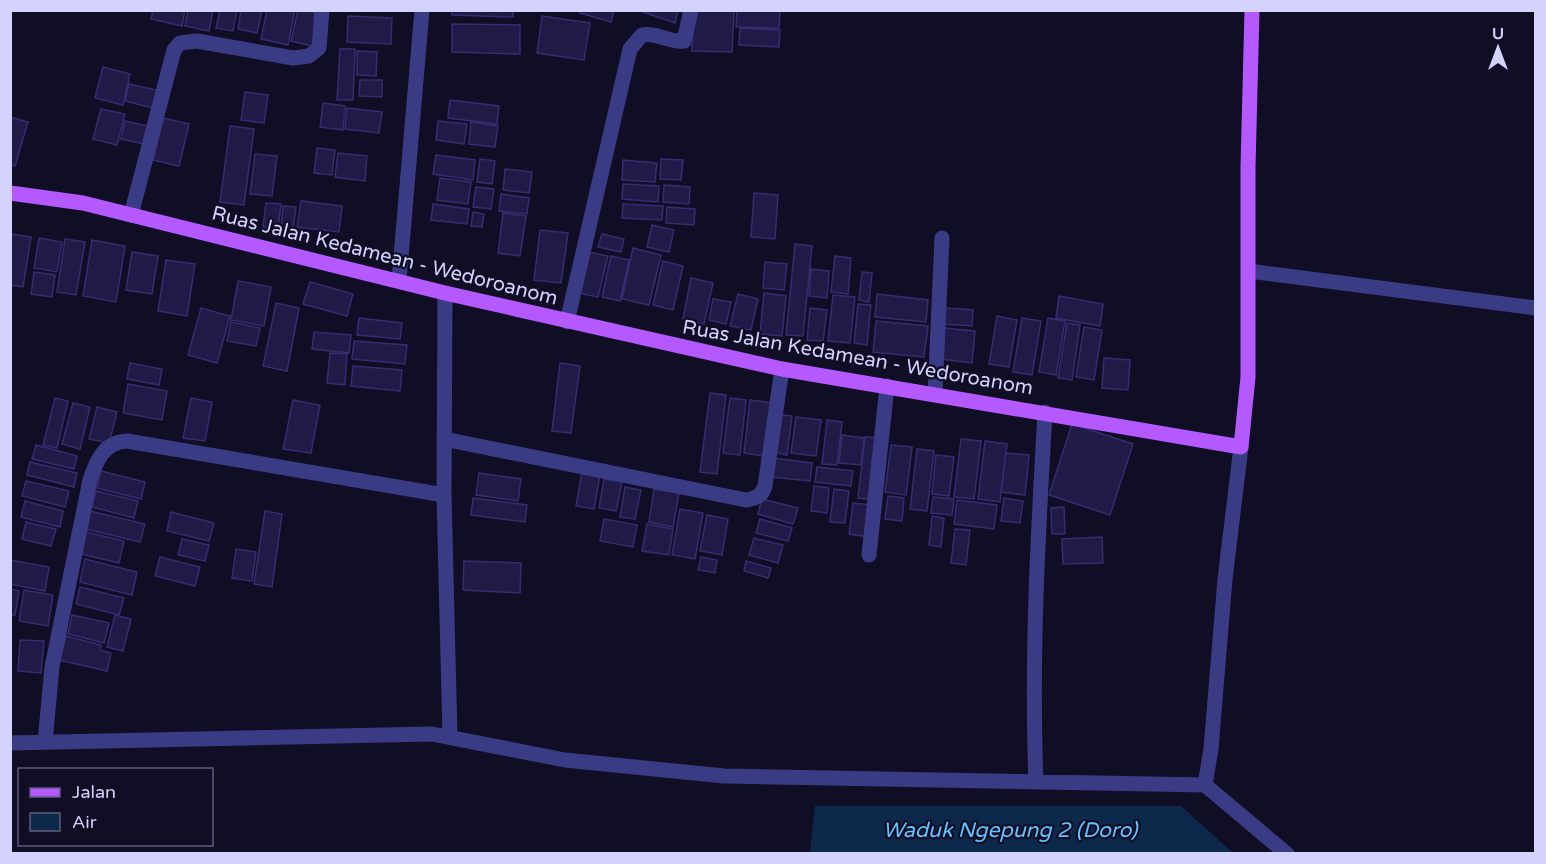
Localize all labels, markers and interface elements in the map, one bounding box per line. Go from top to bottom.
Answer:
north arrow [1468,18,1528,78]
text: U [1492,24,1504,44]
street label: Ruas Jalan Kedamean - Wedoroanom [209,201,560,311]
street label: Ruas Jalan Kedamean - Wedoroanom [681,315,1035,401]
legend [18,768,213,846]
text: Jalan [72,781,116,803]
text: Air [72,811,97,833]
water label: Waduk Ngepung 2 (Doro) [883,818,1139,843]

